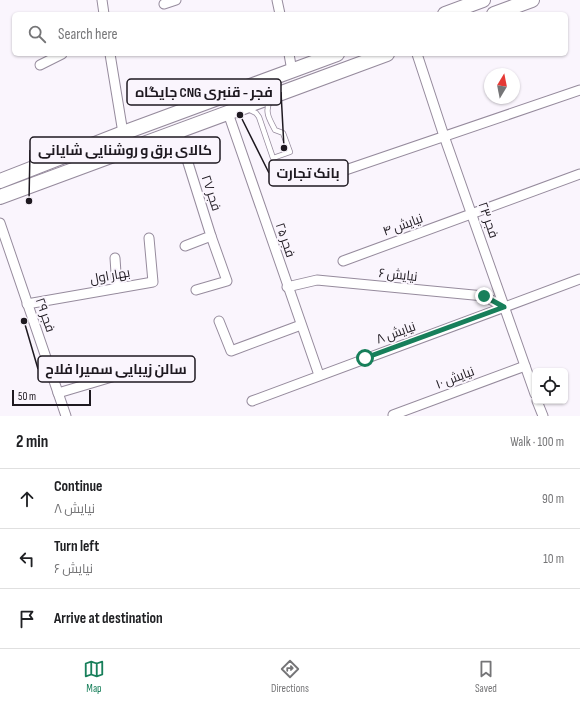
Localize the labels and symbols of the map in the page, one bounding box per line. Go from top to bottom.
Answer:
north arrow [484,68,520,104]
callout: جایگاه CNG فجر - قنبری [127,79,281,105]
text: جایگاه CNG فجر - قنبری [135,84,273,101]
callout: کالای برق و روشنایی شایانی [30,137,220,163]
text: کالای برق و روشنایی شایانی [38,142,212,159]
callout: بانک تجارت [269,160,348,186]
text: بانک تجارت [276,165,340,182]
street label: فجر ۲۷ [198,173,224,213]
street label: فجر ۲۳ [474,200,502,240]
street label: نیایش ۴ [381,210,425,240]
street label: فجر ۲۵ [272,221,298,259]
street label: بهار اول [89,265,131,287]
street label: نیایش ۶ [378,265,418,285]
route end [475,287,493,305]
street label: فجر ۲۹ [32,296,58,334]
street label: نیایش ۸ [374,318,418,348]
route start [356,349,374,367]
callout: سالن زیبایی سمیرا فلاح [38,356,195,382]
text: سالن زیبایی سمیرا فلاح [45,361,187,379]
street label: نیایش ۱۰ [433,363,477,393]
scale bar [12,388,91,407]

